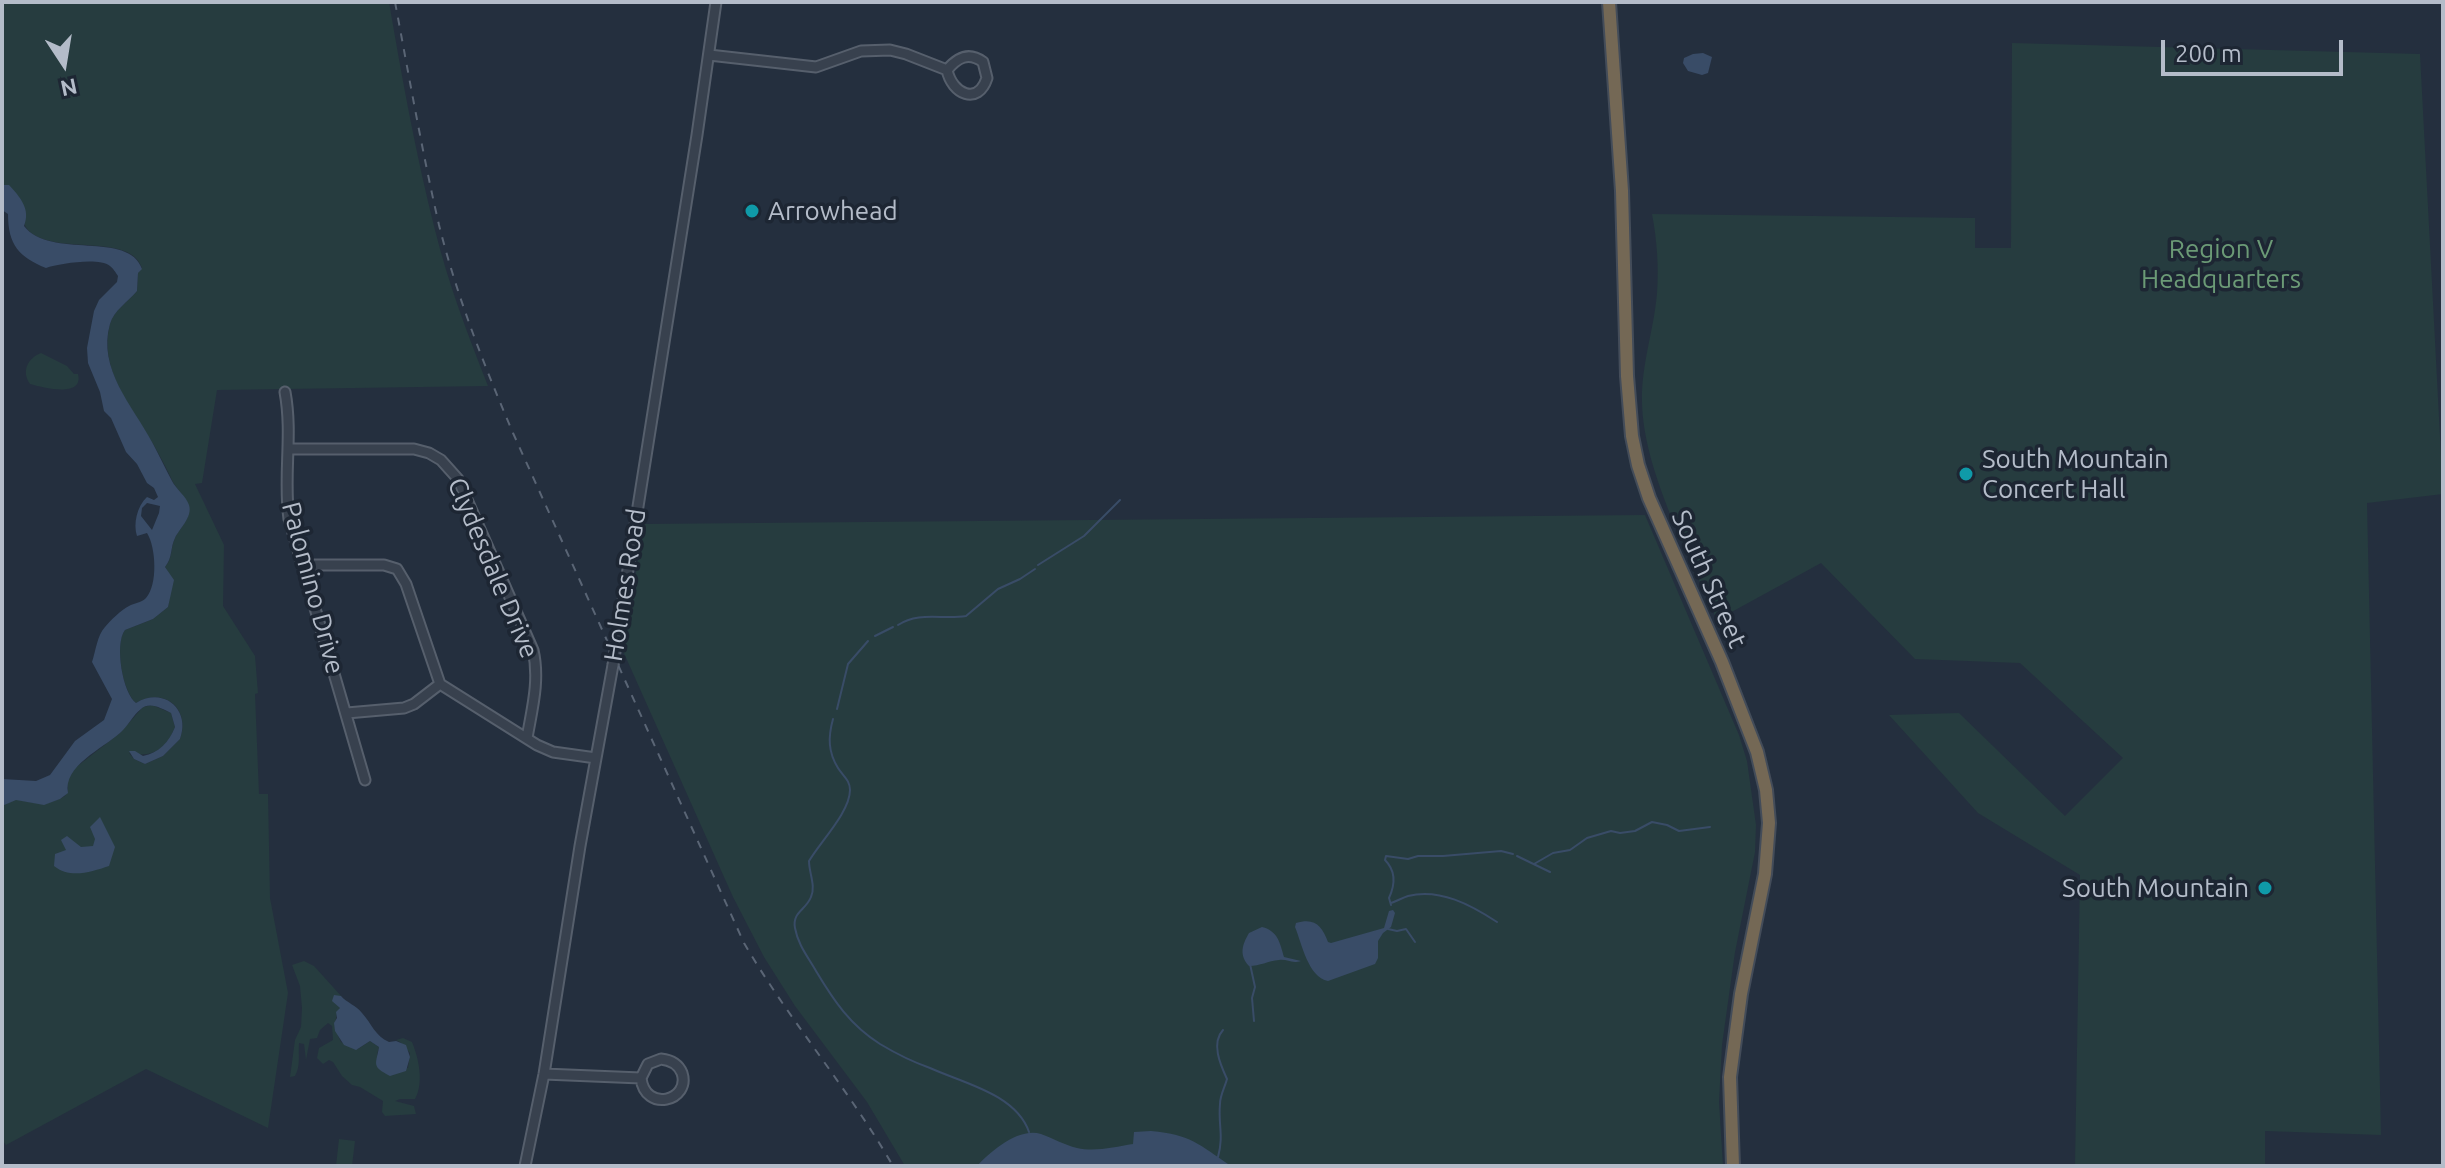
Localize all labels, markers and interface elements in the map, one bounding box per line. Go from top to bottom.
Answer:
north arrow [24,24,104,104]
scale bar [2165,24,2347,74]
text: 200 m [2175,40,2242,67]
text: N [58,74,80,102]
place label: Arrowhead [768,195,898,227]
marker: Arrowhead [743,202,761,220]
park label: Region V Headquarters [2141,233,2301,294]
place label: South Mountain Concert Hall [1982,443,2169,504]
marker: South Mountain Concert Hall [1957,465,1975,483]
street label: Clydesdale Drive [441,473,545,663]
street label: Palomino Drive [275,499,351,677]
street label: South Street [1665,505,1753,653]
street label: Holmes Road [598,506,652,664]
place label: South Mountain [2062,872,2249,904]
marker: South Mountain [2256,879,2274,897]

